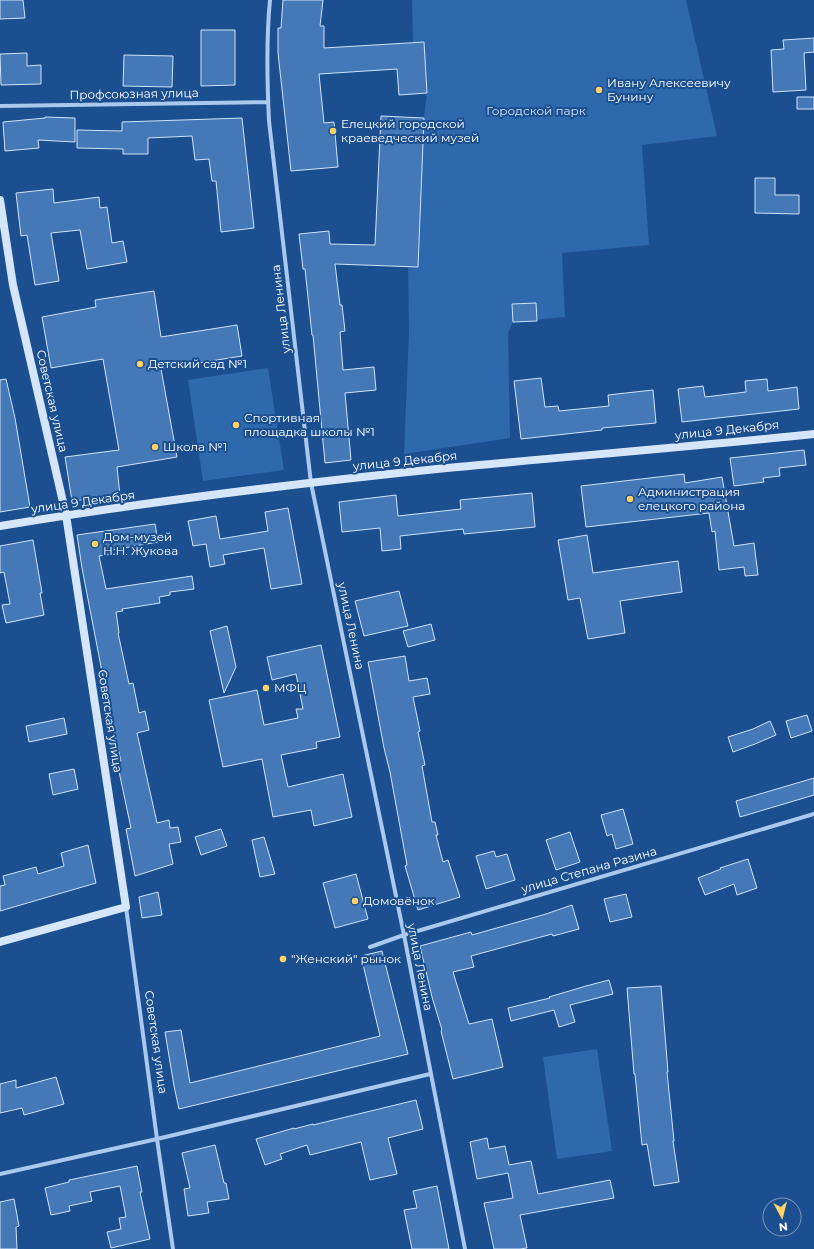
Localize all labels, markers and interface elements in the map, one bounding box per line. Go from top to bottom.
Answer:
place label: Ивану Алексеевичу Бунину [607,75,731,104]
street label: Профсоюзная улица [69,85,199,102]
marker: Ивану Алексеевичу Бунину [594,85,604,95]
park label: Городской парк [486,103,586,118]
place label: Елецкий городской краеведческий музей [341,116,479,145]
marker: Елецкий городской краеведческий музей [328,126,338,136]
street label: улица Ленина [268,264,293,355]
street label: Советская улица [33,348,72,453]
place label: Детский сад №1 [148,356,247,371]
marker: Детский сад №1 [135,359,145,369]
place label: Спортивная площадка школы №1 [244,410,375,439]
street label: улица 9 Декабря [673,417,780,443]
marker: Спортивная площадка школы №1 [231,420,241,430]
place label: Школа №1 [163,439,227,454]
marker: Школа №1 [150,442,160,452]
street label: улица 9 Декабря [351,448,458,474]
place label: Администрация елецкого района [638,484,745,513]
street label: улица 9 Декабря [29,487,136,516]
marker: Администрация елецкого района [625,494,635,504]
place label: Дом-музей Н.Н. Жукова [103,529,178,558]
marker: Дом-музей Н.Н. Жукова [90,539,100,549]
street label: улица Ленина [335,580,368,671]
street label: Советская улица [95,668,126,774]
place label: МФЦ [274,680,307,695]
marker: МФЦ [261,683,271,693]
street label: улица Степана Разина [518,843,658,896]
place label: Домовёнок [363,893,435,908]
marker: Домовёнок [350,896,360,906]
street label: улица Ленина [404,921,436,1012]
place label: "Женский" рынок [291,951,401,966]
marker: "Женский" рынок [278,954,288,964]
street label: Советская улица [142,989,171,1095]
north arrow [762,1197,802,1237]
text: N [778,1219,788,1234]

